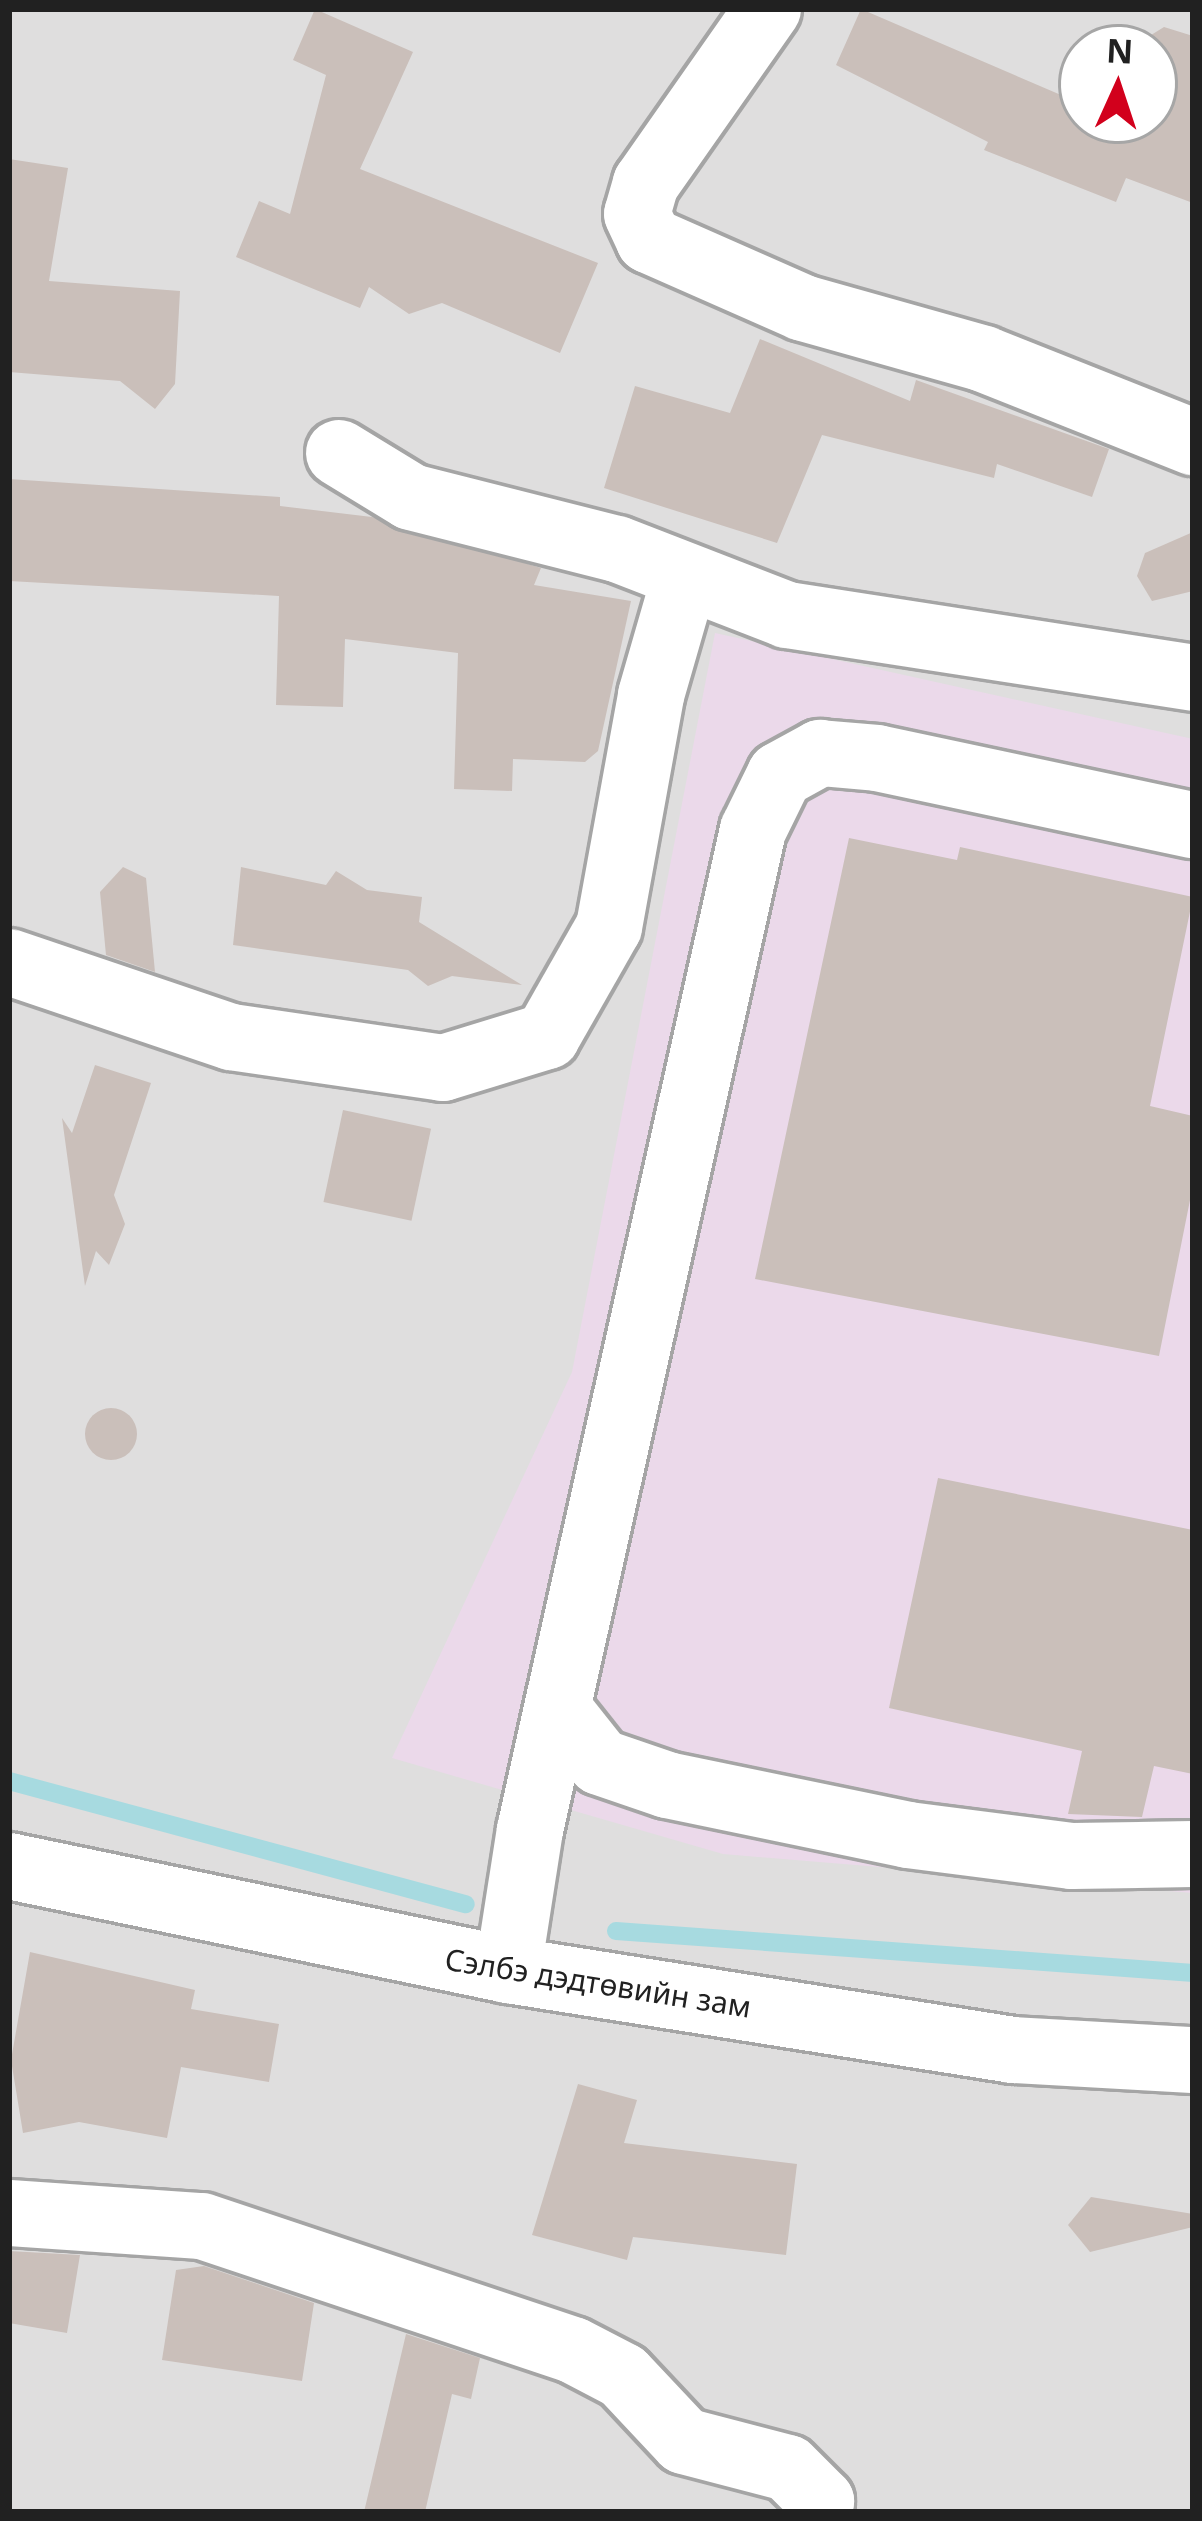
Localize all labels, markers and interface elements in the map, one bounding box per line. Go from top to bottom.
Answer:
north arrow [1058,24,1178,144]
text: N [1105,27,1134,74]
street label: Сэлбэ дэдтөвийн зам [442,1941,754,2025]

